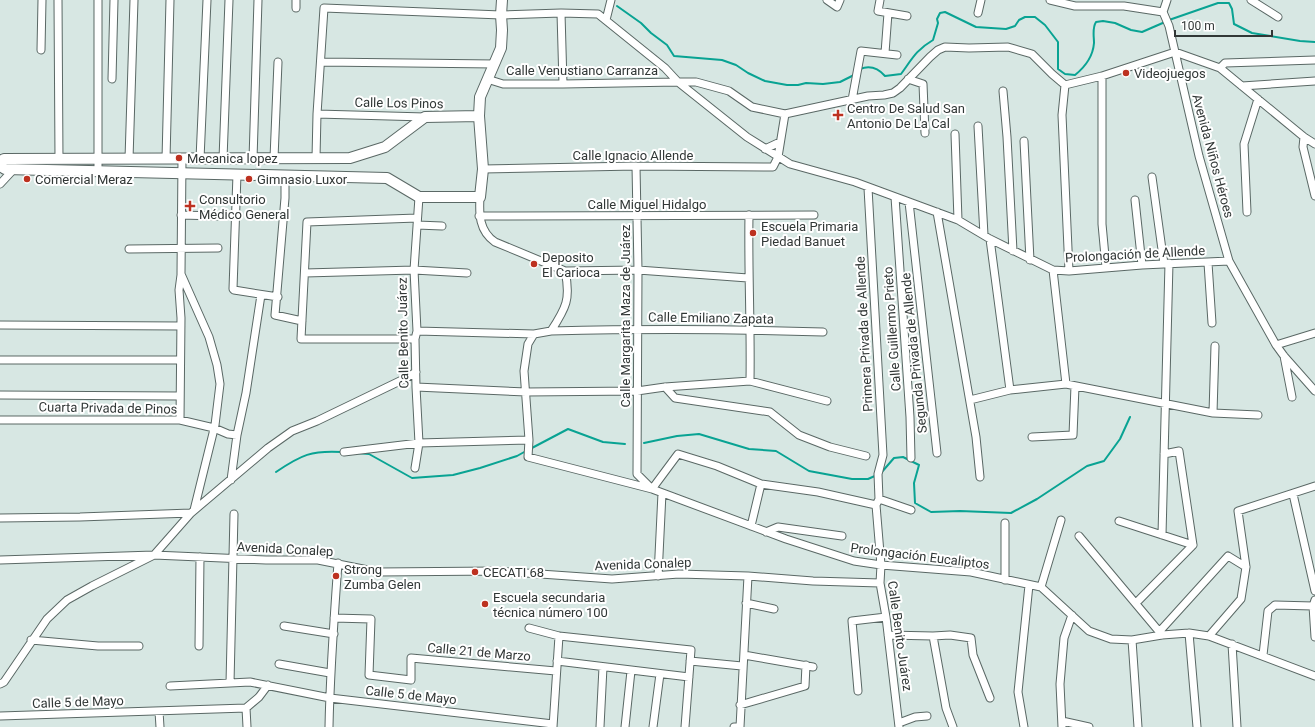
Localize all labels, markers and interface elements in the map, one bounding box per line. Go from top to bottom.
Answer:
scale bar [1175,12,1272,38]
text: 100 m [1181,19,1215,33]
street label: Calle Venustiano Carranza [506,63,658,78]
place label: Videojuegos [1134,66,1206,81]
marker: Videojuegos [1121,68,1131,78]
street label: Avenida Niños Héroes [1189,92,1237,220]
street label: Calle Los Pinos [354,95,444,111]
place label: Centro De Salud San Antonio De La Cal [847,101,965,131]
marker: Centro De Salud San Antonio De La Cal [832,109,844,121]
street label: Calle Ignacio Allende [573,148,693,163]
place label: Mecanica lopez [187,151,278,166]
marker: Mecanica lopez [174,153,184,163]
place label: Comercial Meraz [35,172,133,187]
place label: Gimnasio Luxor [257,172,348,187]
marker: Comercial Meraz [22,174,32,184]
marker: Gimnasio Luxor [244,174,254,184]
place label: Consultorio Médico General [199,192,289,222]
street label: Calle Miguel Hidalgo [588,197,706,212]
marker: Consultorio Médico General [184,200,196,212]
place label: Escuela Primaria Piedad Banuet [761,219,858,249]
street label: Calle Margarita Maza de Juárez [618,224,633,407]
marker: Escuela Primaria Piedad Banuet [748,228,758,238]
street label: Prolongación de Allende [1065,243,1206,265]
place label: Deposito El Carioca [542,250,600,280]
street label: Primera Privada de Allende [852,256,876,412]
marker: Deposito El Carioca [529,259,539,269]
street label: Calle Guillermo Prieto [880,266,904,392]
street label: Segunda Privada de Allende [898,272,930,434]
street label: Calle Benito Juárez [395,277,411,389]
street label: Calle Emiliano Zapata [648,309,774,327]
street label: Cuarta Privada de Pinos [38,399,178,417]
street label: Avenida Conalep [236,539,334,559]
street label: Prolongación Eucaliptos [850,540,991,572]
street label: Avenida Conalep [594,555,692,573]
place label: Strong Zumba Gelen [344,562,421,592]
place label: CECATI 68 [483,565,544,580]
marker: CECATI 68 [470,567,480,577]
marker: Strong Zumba Gelen [331,571,341,581]
street label: Calle Benito Juárez [885,580,915,693]
place label: Escuela secundaria técnica número 100 [493,590,608,620]
marker: Escuela secundaria técnica número 100 [480,599,490,609]
street label: Calle 21 de Marzo [427,640,531,664]
street label: Calle 5 de Mayo [365,683,457,707]
street label: Calle 5 de Mayo [32,693,124,711]

